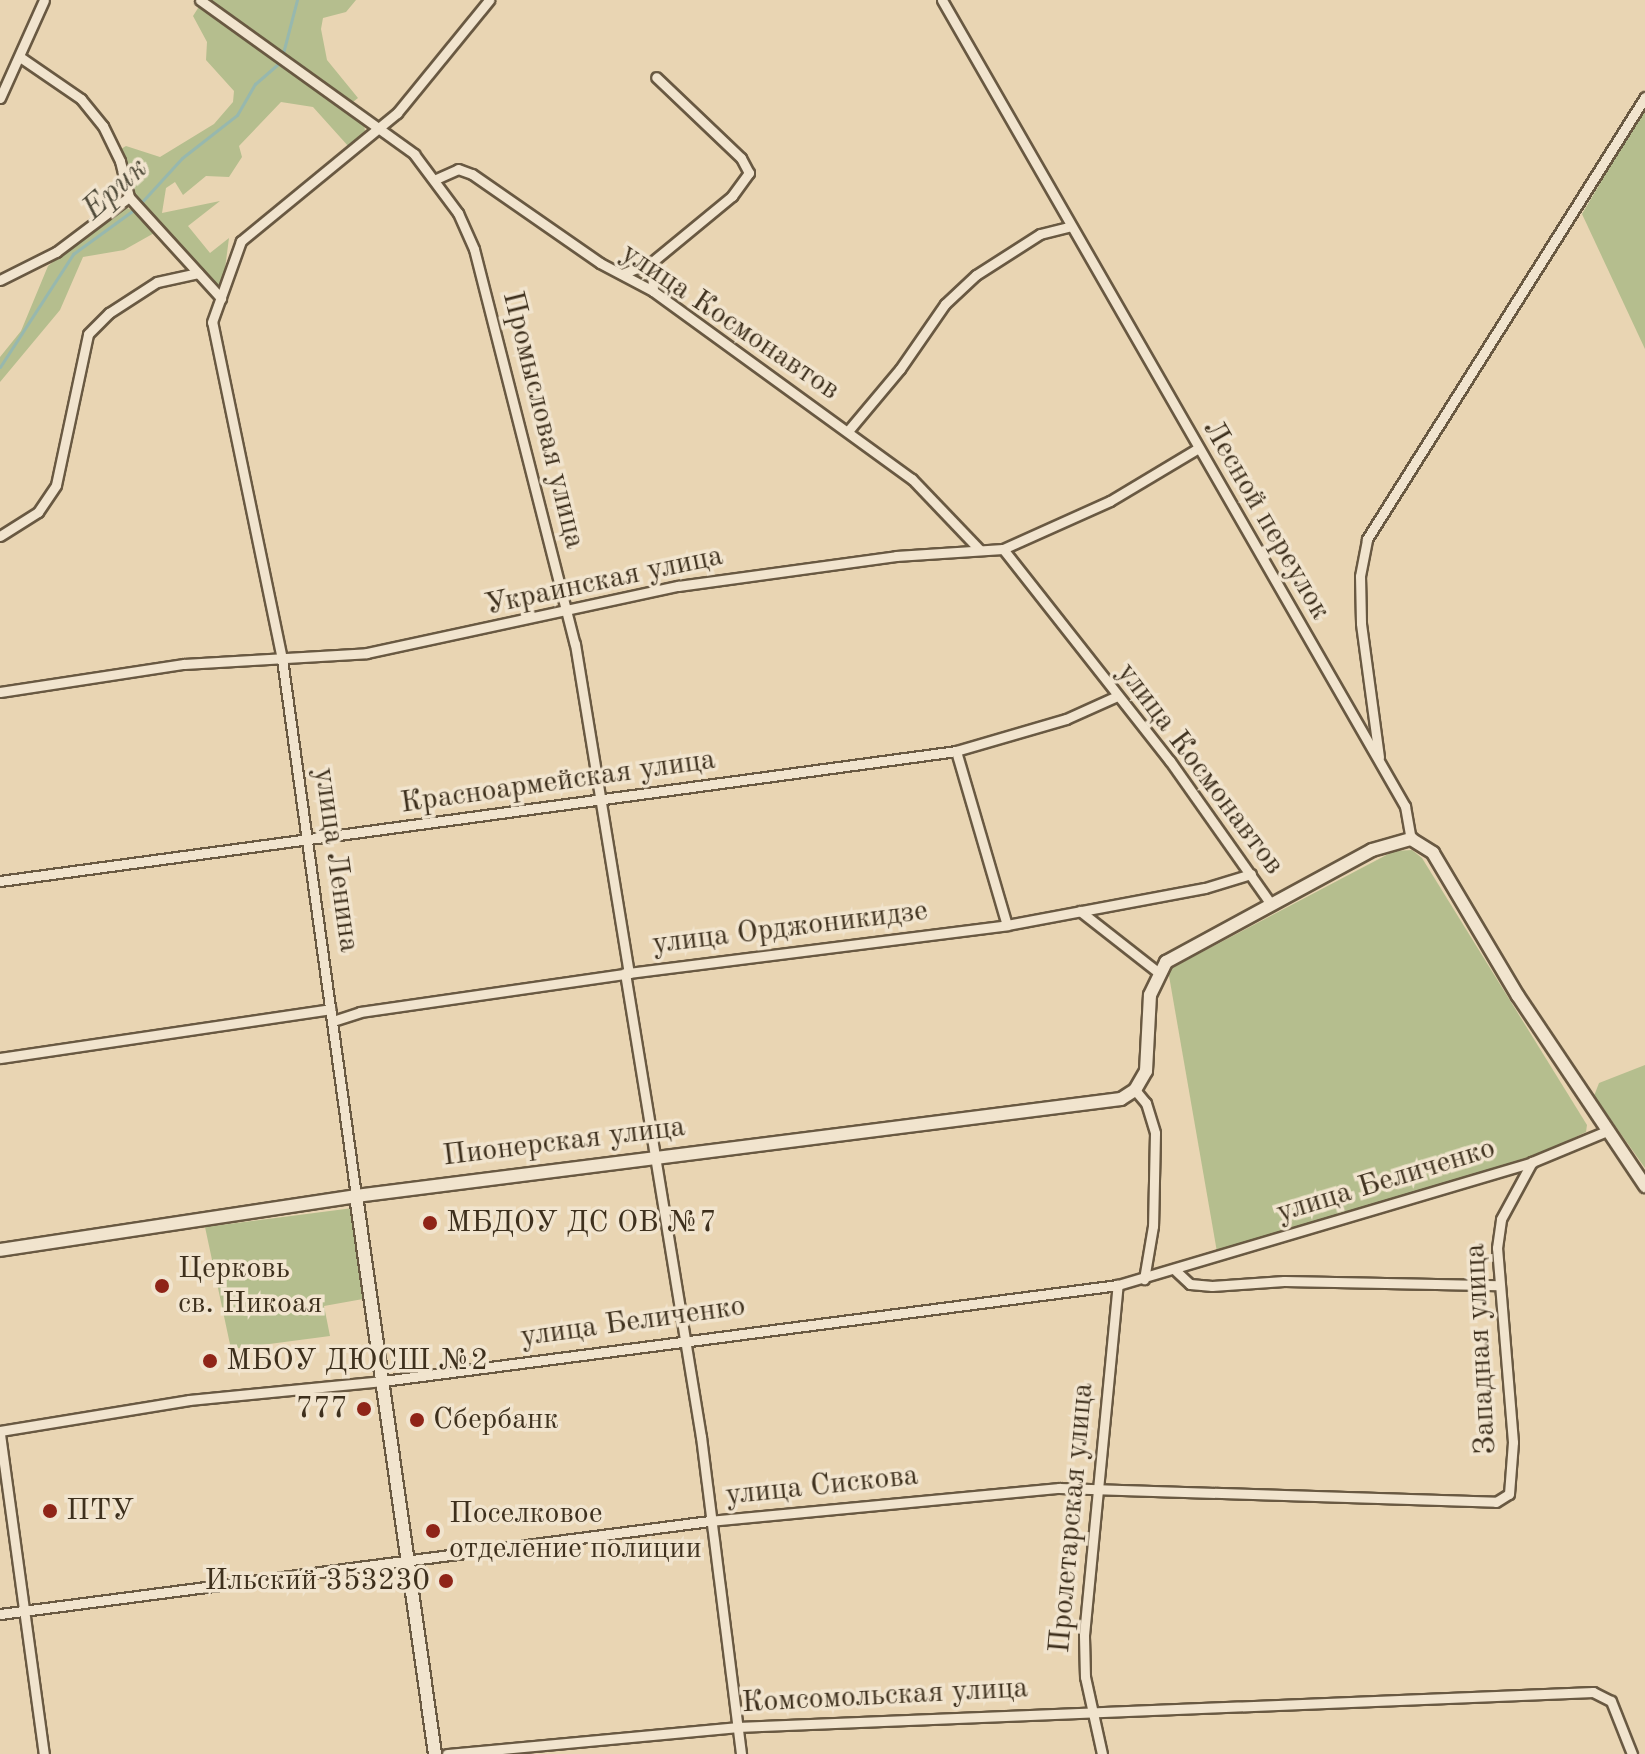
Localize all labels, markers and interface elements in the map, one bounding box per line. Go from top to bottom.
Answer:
water label: Ерик [75,150,157,230]
street label: улица Космонавтов [614,235,846,409]
street label: Промысловая улица [494,287,592,553]
street label: Лесной переулок [1194,414,1338,626]
street label: Украинская улица [482,538,726,624]
street label: улица Космонавтов [1109,656,1291,882]
street label: Красноармейская улица [398,742,718,822]
street label: улица Ленина [305,765,367,955]
street label: улица Орджоникидзе [650,893,930,963]
street label: Пионерская улица [441,1109,687,1175]
street label: улица Беличенко [1272,1131,1500,1231]
place label: МБДОУ ДС ОВ №7 [446,1205,717,1241]
marker: МБДОУ ДС ОВ №7 [421,1214,439,1232]
street label: Западная улица [1457,1242,1505,1456]
place label: Церковь св. Никоая [178,1251,322,1322]
marker: Церковь св. Никоая [153,1277,171,1295]
street label: улица Беличенко [518,1288,748,1356]
place label: МБОУ ДЮСШ №2 [226,1343,488,1379]
marker: МБОУ ДЮСШ №2 [201,1352,219,1370]
street label: Пролетарская улица [1042,1381,1102,1655]
place label: 777 [296,1391,348,1427]
marker: 777 [355,1400,373,1418]
place label: Сбербанк [433,1402,559,1438]
marker: Сбербанк [408,1411,426,1429]
street label: улица Сискова [724,1458,920,1514]
place label: ПТУ [66,1493,134,1529]
place label: Поселковое отделение полиции [449,1496,702,1566]
marker: ПТУ [41,1502,59,1520]
marker: Поселковое отделение полиции [424,1522,442,1540]
place label: Ильский 353230 [205,1563,430,1599]
marker: Ильский 353230 [437,1572,455,1590]
street label: Комсомольская улица [741,1671,1029,1721]

